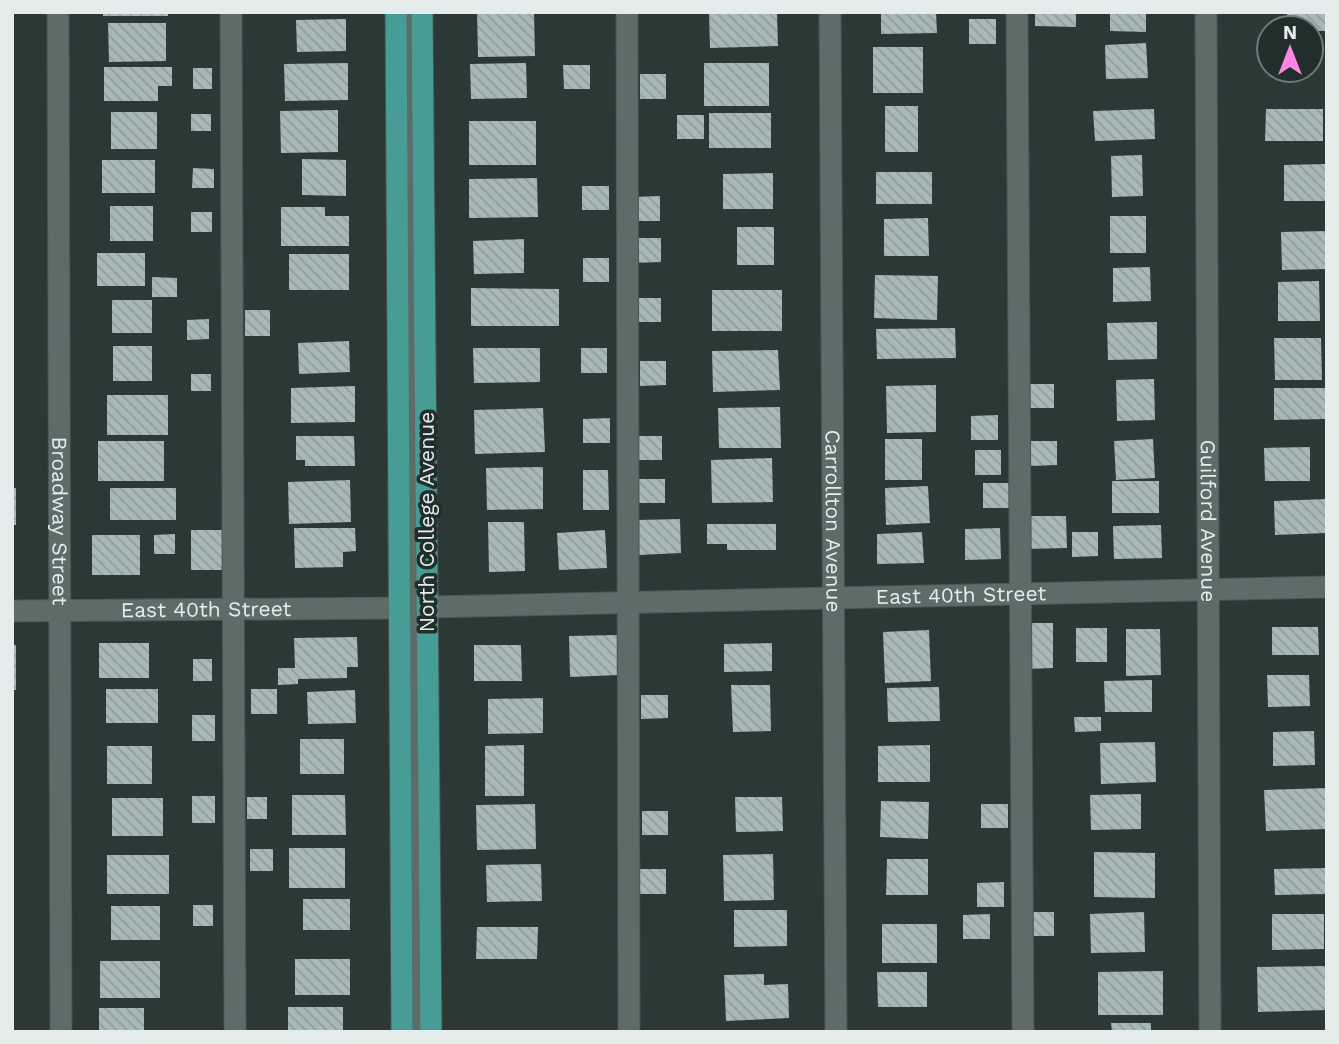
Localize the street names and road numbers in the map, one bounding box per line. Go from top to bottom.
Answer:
street label: North College Avenue [414,412,439,632]
street label: Carrollton Avenue [820,429,847,613]
street label: Broadway Street [47,436,73,606]
street label: Guilford Avenue [1196,440,1221,602]
street label: East 40th Street [875,580,1047,609]
street label: East 40th Street [121,596,292,622]

